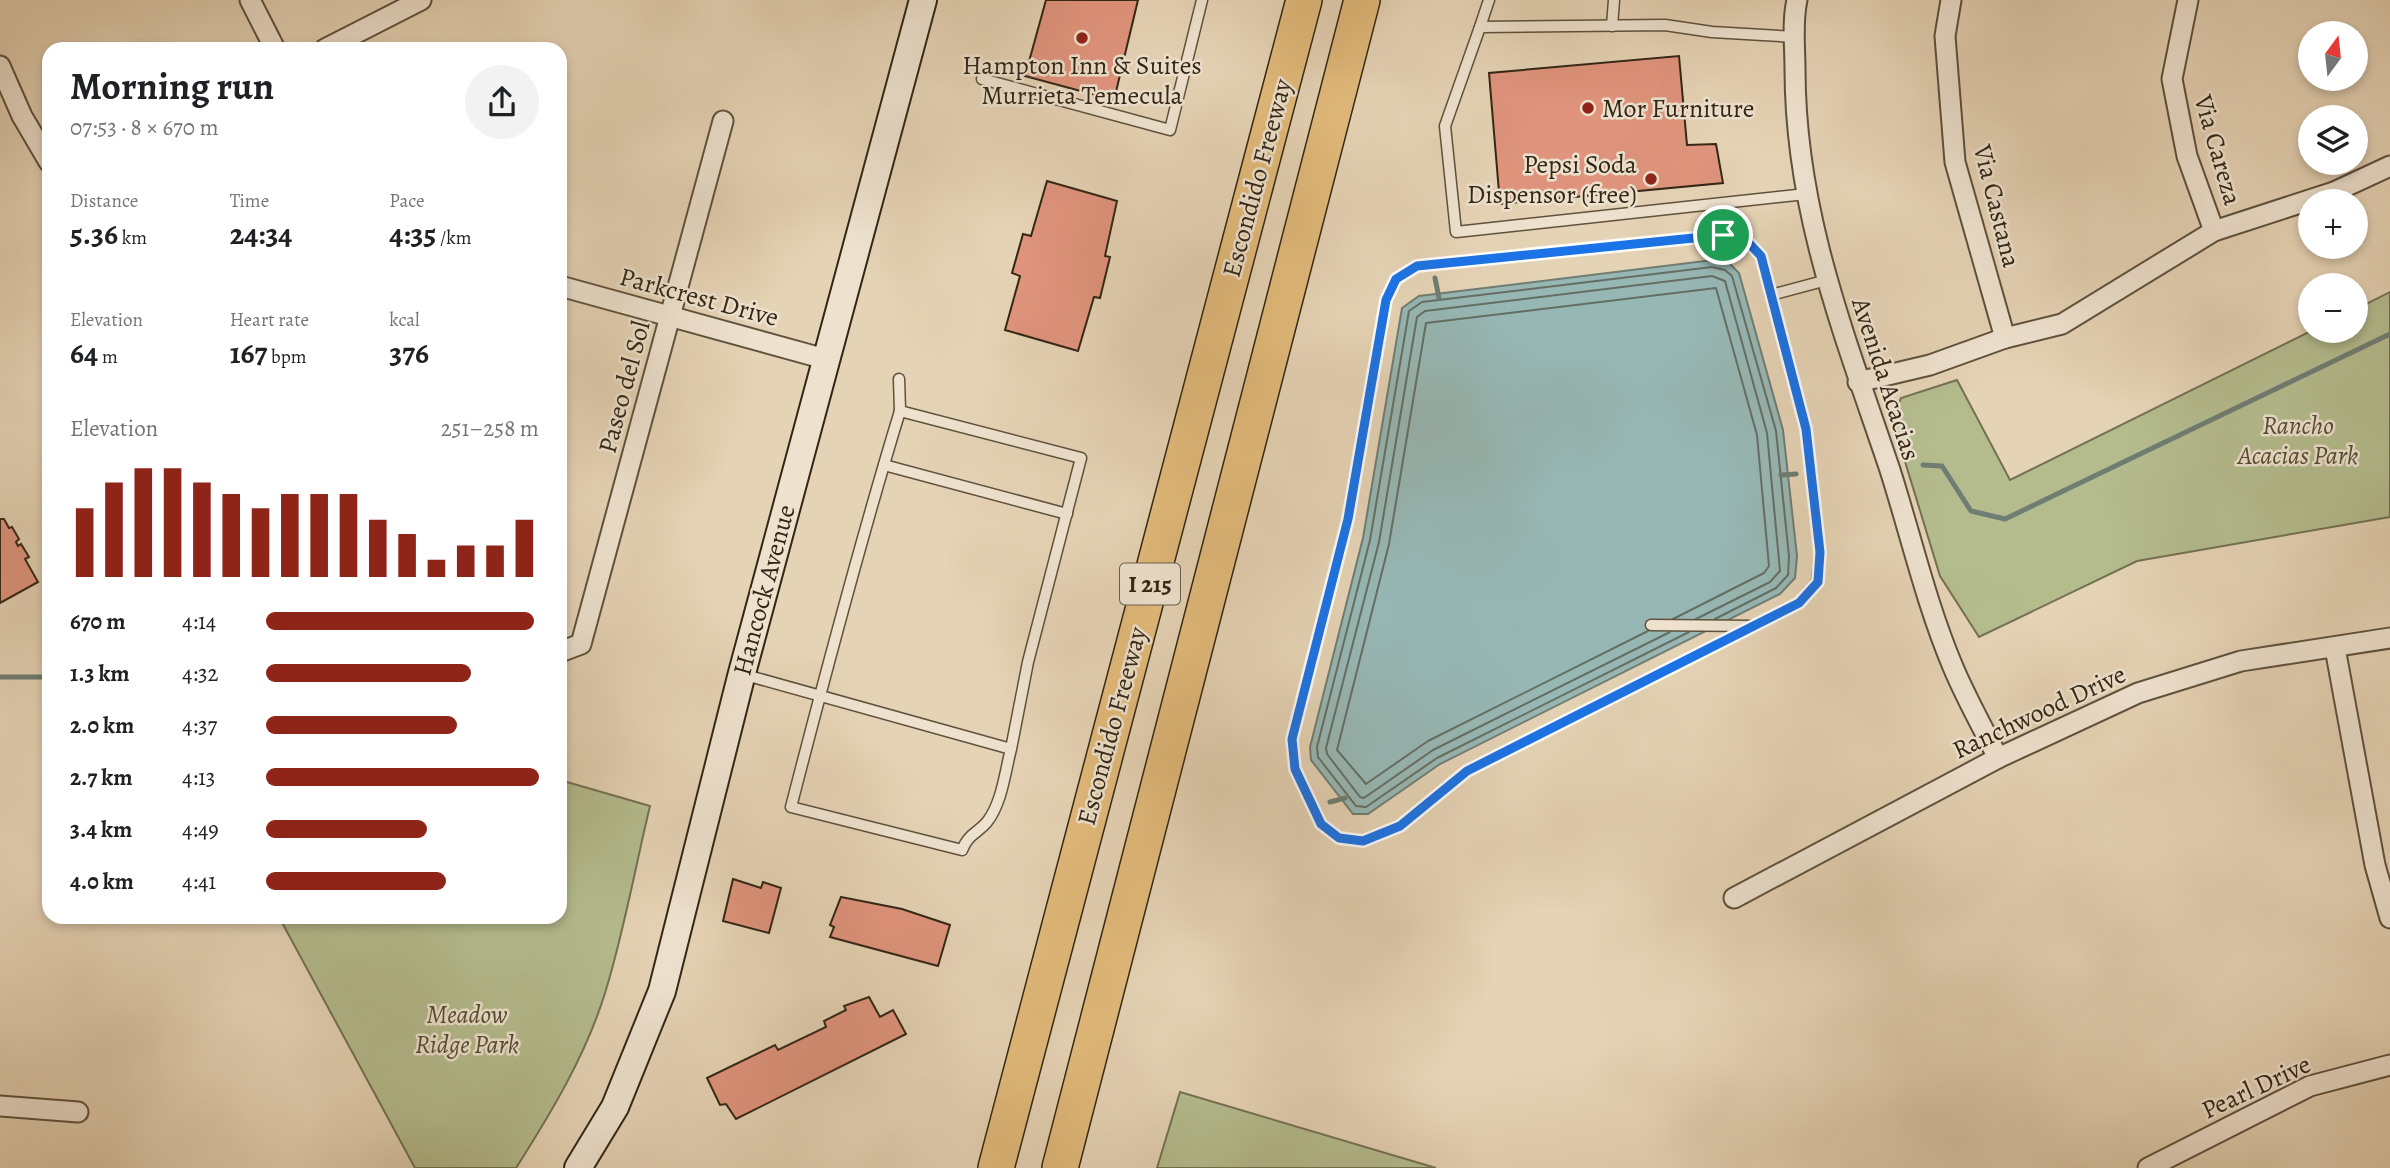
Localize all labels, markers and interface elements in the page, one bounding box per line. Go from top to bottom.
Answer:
north arrow [2298,21,2368,91]
map controls [2298,21,2368,343]
marker: Hampton Inn & Suites Murrieta Temecula [1074,30,1090,46]
place label: Hampton Inn & Suites Murrieta Temecula [962,48,1202,113]
text: Morning run [70,60,274,112]
button: share [465,65,539,139]
street label: Escondido Freeway [1214,75,1300,281]
street label: Via Careza [2185,90,2250,209]
place label: Mor Furniture [1602,91,1754,126]
marker: Mor Furniture [1580,100,1596,116]
button: layers [2298,105,2368,175]
text: 07:53 · 8 × 670 m [70,112,219,143]
street label: Via Castana [1965,140,2029,271]
place label: Pepsi Soda Dispensor (free) [1467,147,1637,212]
marker: Pepsi Soda Dispensor (free) [1643,171,1659,187]
text: Distance [70,188,138,214]
text: Time [230,188,269,214]
text: Pace [389,188,425,214]
button: + [2298,189,2368,259]
pin [1693,205,1753,265]
text: 5.36 [70,214,118,254]
text: 24:34 [230,214,292,254]
text: 4:35 [389,214,436,254]
icon: arrive [1704,216,1742,254]
text: km [118,225,147,251]
text: /km [436,225,472,251]
street label: Parkcrest Drive [616,259,782,335]
button: − [2298,273,2368,343]
street label: Avenida Acacias [1843,292,1929,465]
text: Elevation [70,307,143,333]
text: Heart rate [230,307,309,333]
text: kcal [389,307,420,333]
street label: Paseo del Sol [590,317,658,457]
text: 64 [70,333,98,373]
text: 167 [230,333,267,373]
text: 376 [389,333,429,373]
text: m [98,344,118,370]
text: bpm [267,344,306,370]
park label: Rancho Acacias Park [2236,408,2358,473]
text: Elevation [70,413,158,444]
text: 251–258 m [441,413,539,444]
street label: Hancock Avenue [724,501,804,679]
road number: I 215 [1120,564,1180,604]
text: 670 m [70,606,125,637]
text: 4:14 [182,606,216,637]
street label: Escondido Freeway [1069,623,1155,829]
street label: Ranchwood Drive [1947,657,2131,767]
text: 1.3 km [70,658,130,689]
text: 4:32 [182,658,218,689]
text: 2.0 km [70,710,134,741]
text: 4:37 [182,710,217,741]
text: 2.7 km [70,762,132,793]
text: 4:13 [182,762,215,793]
text: 3.4 km [70,814,132,845]
text: 4:49 [182,814,219,845]
text: 4.0 km [70,866,134,897]
text: 4:41 [182,866,216,897]
park label: Meadow Ridge Park [415,997,519,1062]
street label: Pearl Drive [2196,1046,2316,1128]

